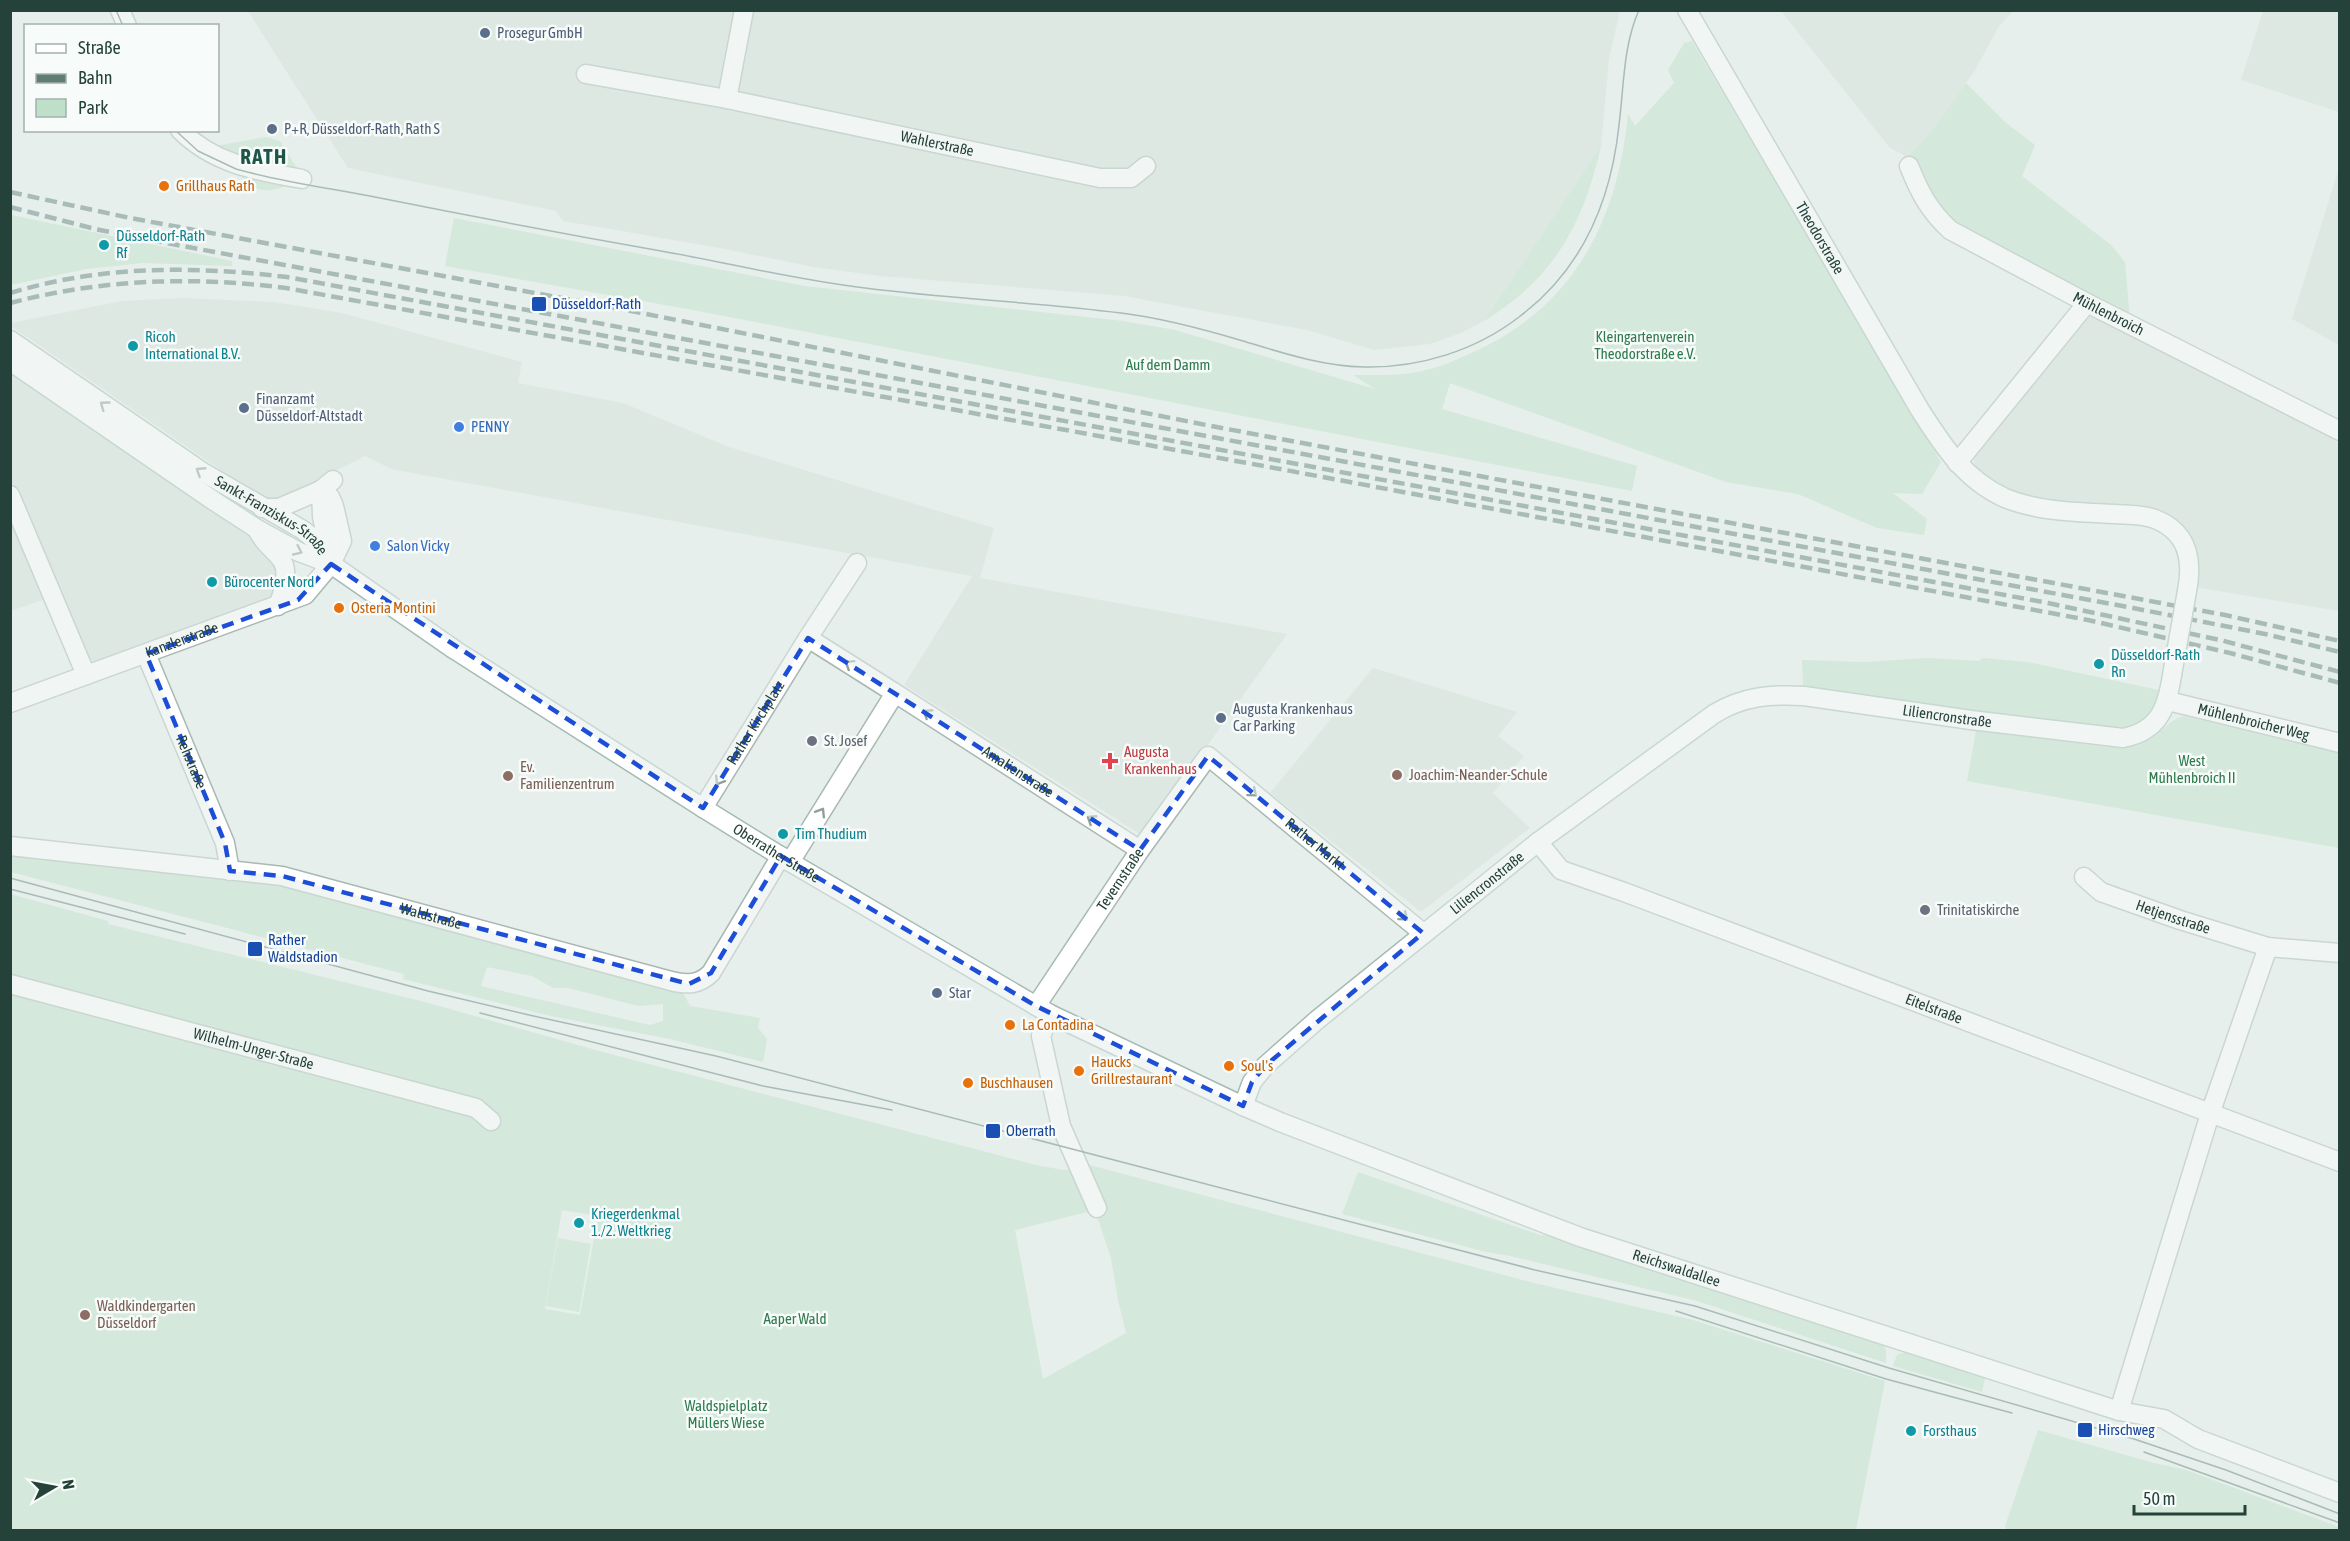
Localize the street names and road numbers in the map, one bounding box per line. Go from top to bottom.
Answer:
street label: Wahlerstraße [899,127,976,159]
street label: Theodorstraße [1793,199,1848,277]
street label: Mühlenbroich [2070,288,2147,338]
street label: Sankt-Franziskus-Straße [212,472,331,558]
street label: Kanzlerstraße [143,618,221,661]
street label: Rather Kirchplatz [723,677,788,768]
street label: Mühlenbroicher Weg [2196,700,2312,743]
street label: Liliencronstraße [1901,701,1993,730]
street label: Rehstraße [173,733,210,791]
street label: Amalienstraße [979,742,1057,801]
street label: Rather Markt [1282,814,1348,873]
street label: Oberrather Straße [730,820,823,886]
street label: Tevernstraße [1093,845,1147,914]
street label: Liliencronstraße [1446,848,1527,917]
street label: Hetjensstraße [2134,896,2213,937]
street label: Waldstraße [399,899,464,932]
street label: Eitelstraße [1903,990,1965,1027]
street label: Wilhelm-Unger-Straße [192,1024,316,1073]
street label: Reichswaldallee [1631,1246,1723,1290]

